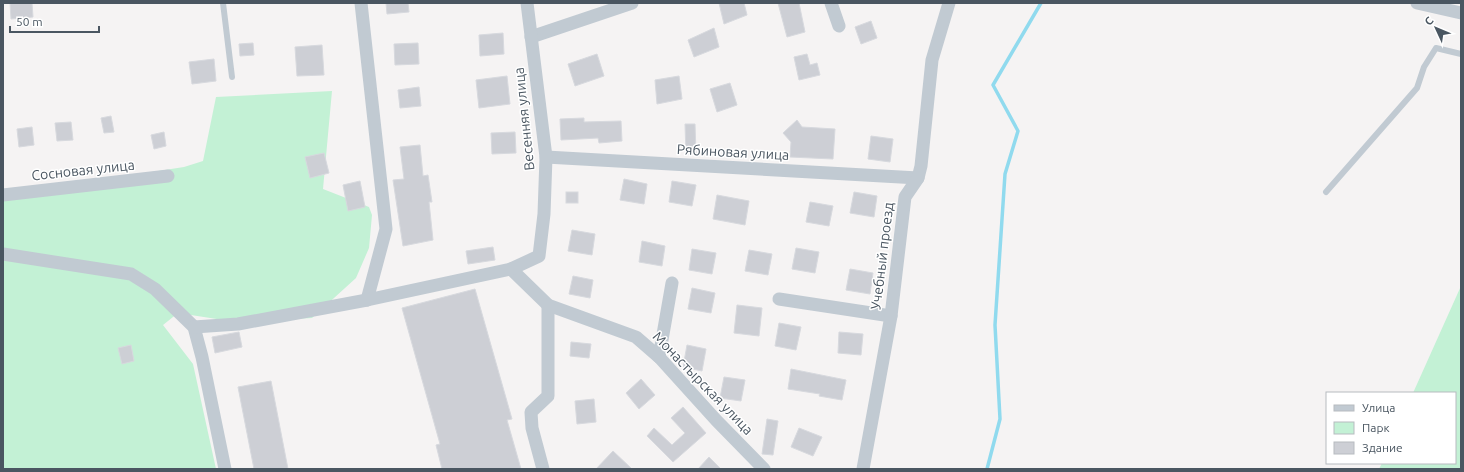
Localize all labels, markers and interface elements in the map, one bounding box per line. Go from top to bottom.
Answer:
scale bar [10,8,99,34]
north arrow [1416,8,1456,48]
text: С [1422,14,1436,28]
text: 50 m [16,15,43,28]
street label: Весенняя улица [511,67,537,171]
street label: Рябиновая улица [676,141,790,163]
street label: Сосновая улица [31,157,135,183]
street label: Учебный проезд [867,201,897,311]
street label: Монастырская улица [650,328,756,438]
legend [1326,392,1456,464]
text: Улица [1362,401,1395,414]
text: Парк [1362,421,1390,434]
text: Здание [1362,441,1403,454]

